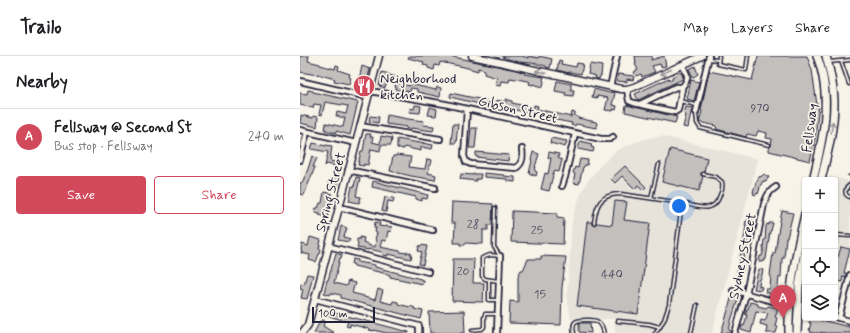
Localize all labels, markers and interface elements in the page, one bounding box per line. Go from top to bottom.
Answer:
text: Trailo [20,15,62,40]
text: Map [683,19,709,37]
text: Layers [731,19,773,37]
text: Share [795,19,830,37]
one-way arrow [535,67,548,75]
one-way arrow [660,69,672,76]
place label: Neighborhood kitchen [380,70,456,104]
text: Nearby [16,71,68,93]
restaurant icon: Neighborhood kitchen [351,73,377,99]
street label: Gibson Street [476,92,559,128]
house number: 970 [750,101,770,117]
street label: Fellsway [798,103,822,154]
text: Fellsway @ Second St [54,118,192,138]
one-way arrow [828,121,836,134]
text: A [25,128,33,145]
text: 240 m [248,128,284,145]
text: Bus stop · Fellsway [54,138,153,155]
street label: Spring Street [312,150,352,235]
button: Save [16,176,146,214]
button: Share [154,176,284,214]
map controls [802,177,838,321]
button: + [802,177,838,213]
your location [669,196,689,216]
street label: Sydney Street [725,211,761,301]
button: − [802,213,838,249]
house number: 28 [467,217,479,233]
house number: 25 [531,223,543,239]
button: locate [802,249,838,285]
house number: 20 [457,264,470,280]
house number: 440 [601,267,623,283]
pin: A [770,285,796,318]
button: layers [802,285,838,321]
house number: 15 [534,287,546,303]
scale bar [312,305,375,324]
text: 100 m [318,307,348,321]

